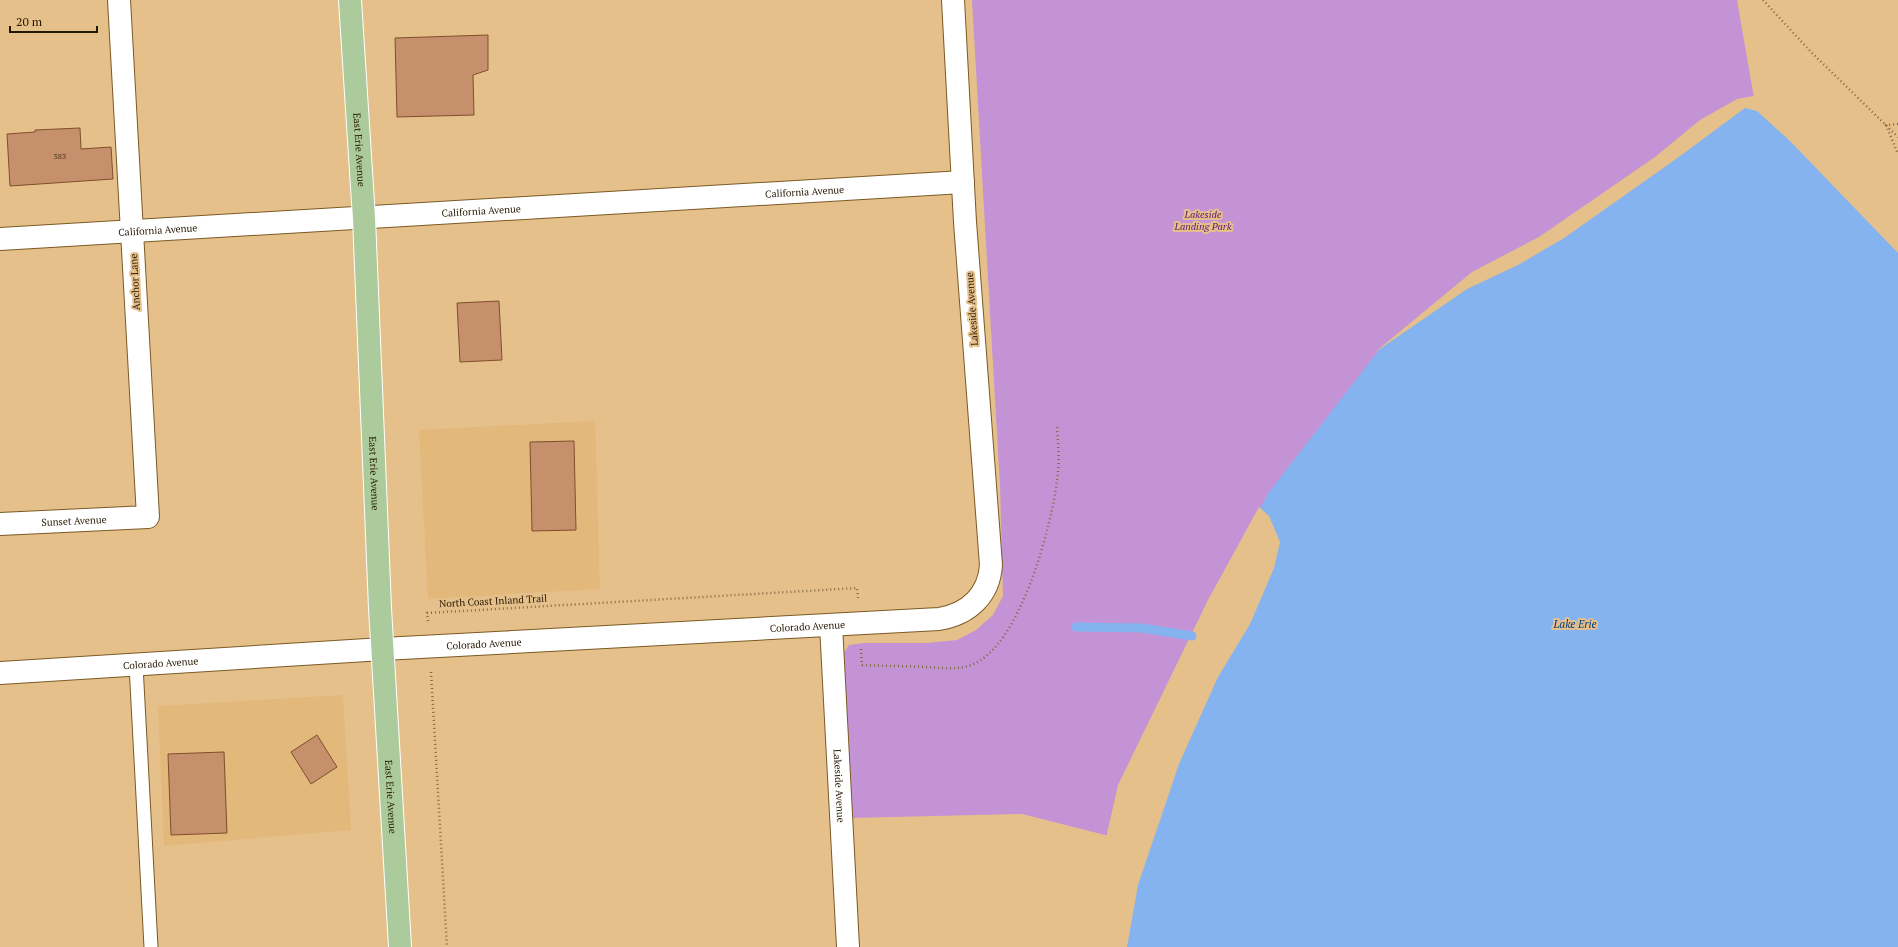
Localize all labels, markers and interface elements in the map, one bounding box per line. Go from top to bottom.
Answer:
scale bar [10,8,97,34]
text: 20 m [16,14,43,29]
street label: East Erie Avenue [351,112,368,187]
house number: 383 [54,151,66,161]
street label: California Avenue [765,183,845,200]
street label: California Avenue [441,202,521,219]
park label: Lakeside Landing Park [1174,208,1232,233]
street label: California Avenue [118,221,198,238]
street label: Anchor Lane [127,253,143,311]
street label: Lakeside Avenue [963,272,981,346]
street label: East Erie Avenue [366,436,382,511]
street label: Sunset Avenue [41,512,107,529]
street label: North Coast Inland Trail [439,592,547,610]
water label: Lake Erie [1552,617,1597,631]
street label: Colorado Avenue [769,618,845,635]
street label: Colorado Avenue [446,635,522,652]
street label: Colorado Avenue [123,654,199,672]
street label: Lakeside Avenue [831,749,848,823]
street label: East Erie Avenue [382,760,400,834]

